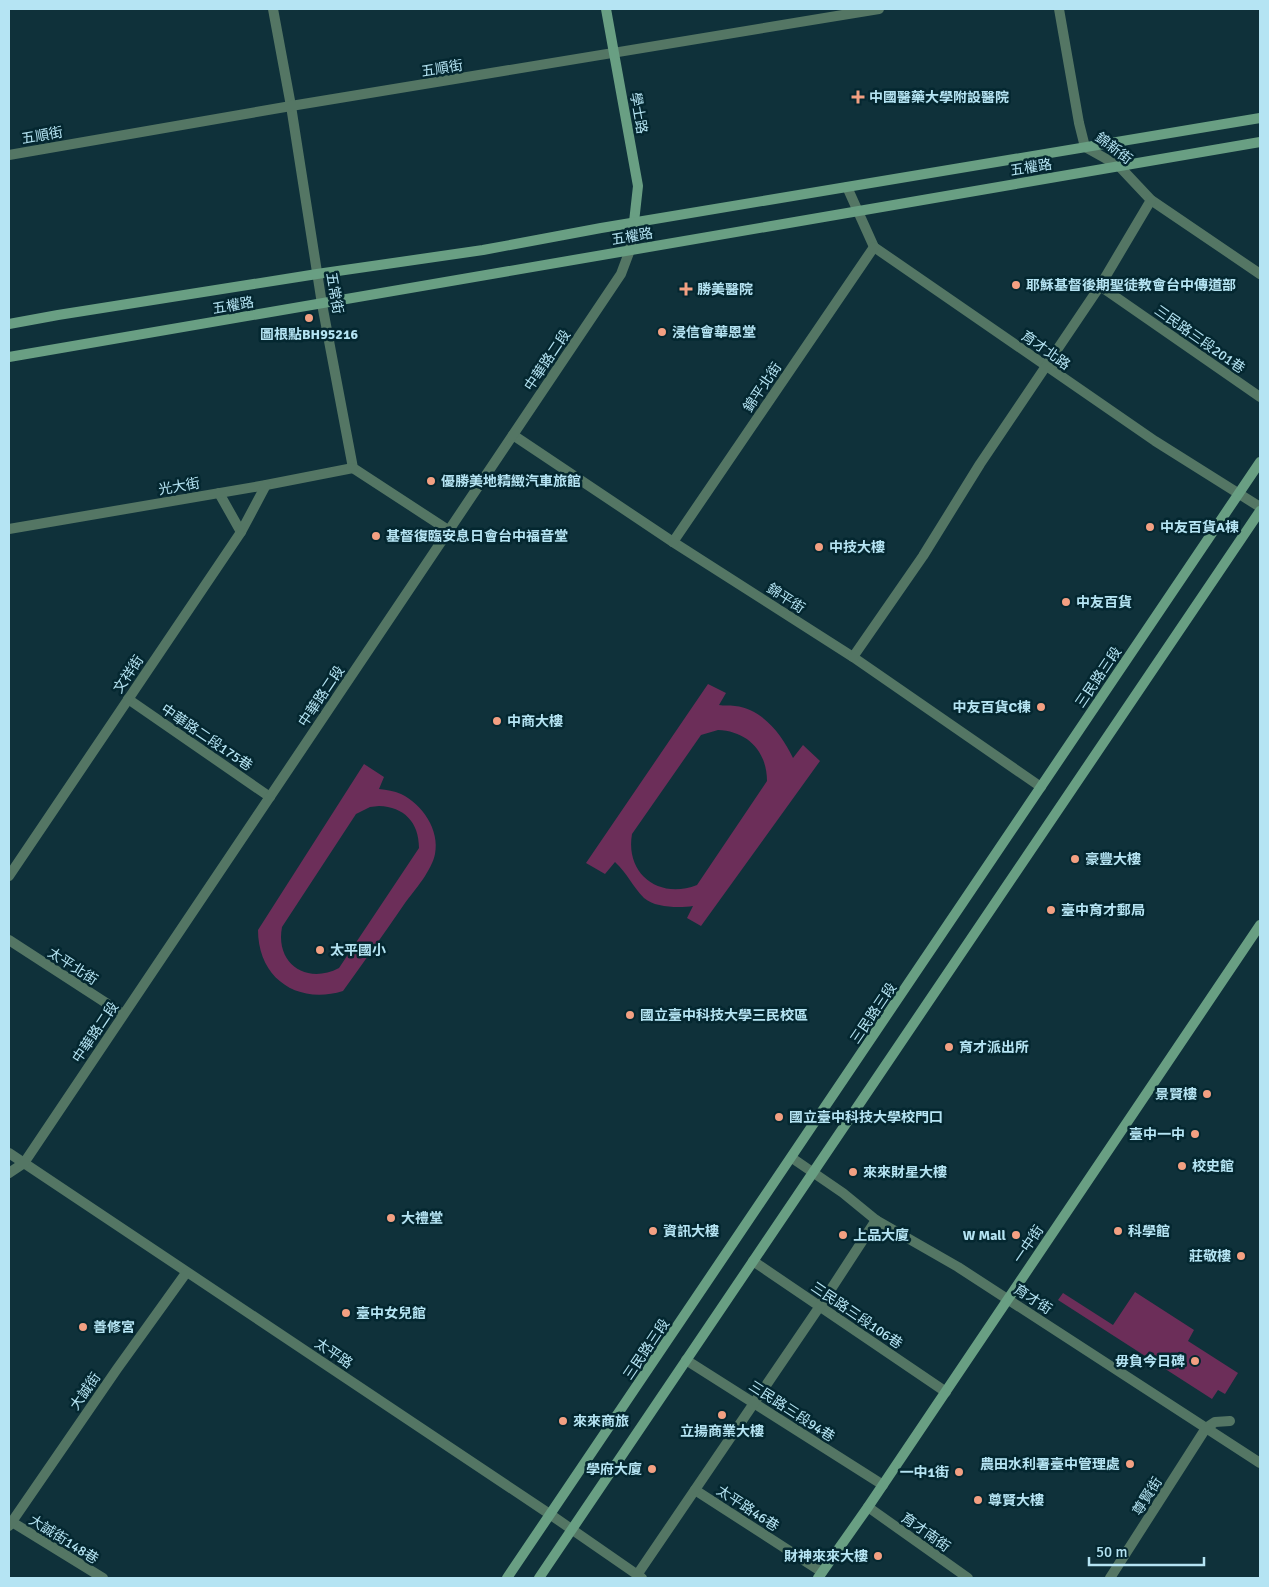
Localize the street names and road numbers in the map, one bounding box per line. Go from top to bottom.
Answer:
street label: 五順街 [420,57,464,80]
street label: 學士路 [626,91,651,135]
street label: 五順街 [20,123,64,148]
street label: 錦新街 [1092,129,1136,168]
street label: 五權路 [1009,156,1053,179]
street label: 五權路 [610,224,654,249]
street label: 五常街 [322,271,347,315]
street label: 五權路 [211,293,255,318]
street label: 三民路三段201巷 [1151,302,1248,377]
street label: 中華路二段 [521,327,574,394]
street label: 育才北路 [1018,327,1074,373]
street label: 錦平北街 [740,359,785,415]
street label: 光大街 [157,474,201,499]
street label: 錦平街 [763,580,808,617]
street label: 三民路三段 [1072,644,1125,711]
street label: 文祥街 [110,652,147,696]
street label: 中華路二段 [295,663,348,730]
street label: 中華路二段175巷 [158,701,256,774]
street label: 太平北街 [45,944,101,989]
street label: 三民路三段 [847,980,900,1047]
street label: 中華路二段 [69,999,122,1066]
street label: 一中街 [1010,1222,1047,1266]
street label: 三民路三段106巷 [808,1279,906,1352]
street label: 育才街 [1010,1281,1055,1318]
street label: 三民路三段 [620,1316,673,1383]
street label: 太平路 [312,1335,356,1372]
street label: 大誠街 [66,1369,104,1413]
street label: 三民路三段94巷 [746,1377,838,1446]
street label: 尊賢街 [1129,1474,1166,1519]
street label: 太平路46巷 [713,1482,782,1535]
street label: 育才南街 [898,1509,954,1555]
street label: 大誠街148巷 [26,1511,102,1567]

